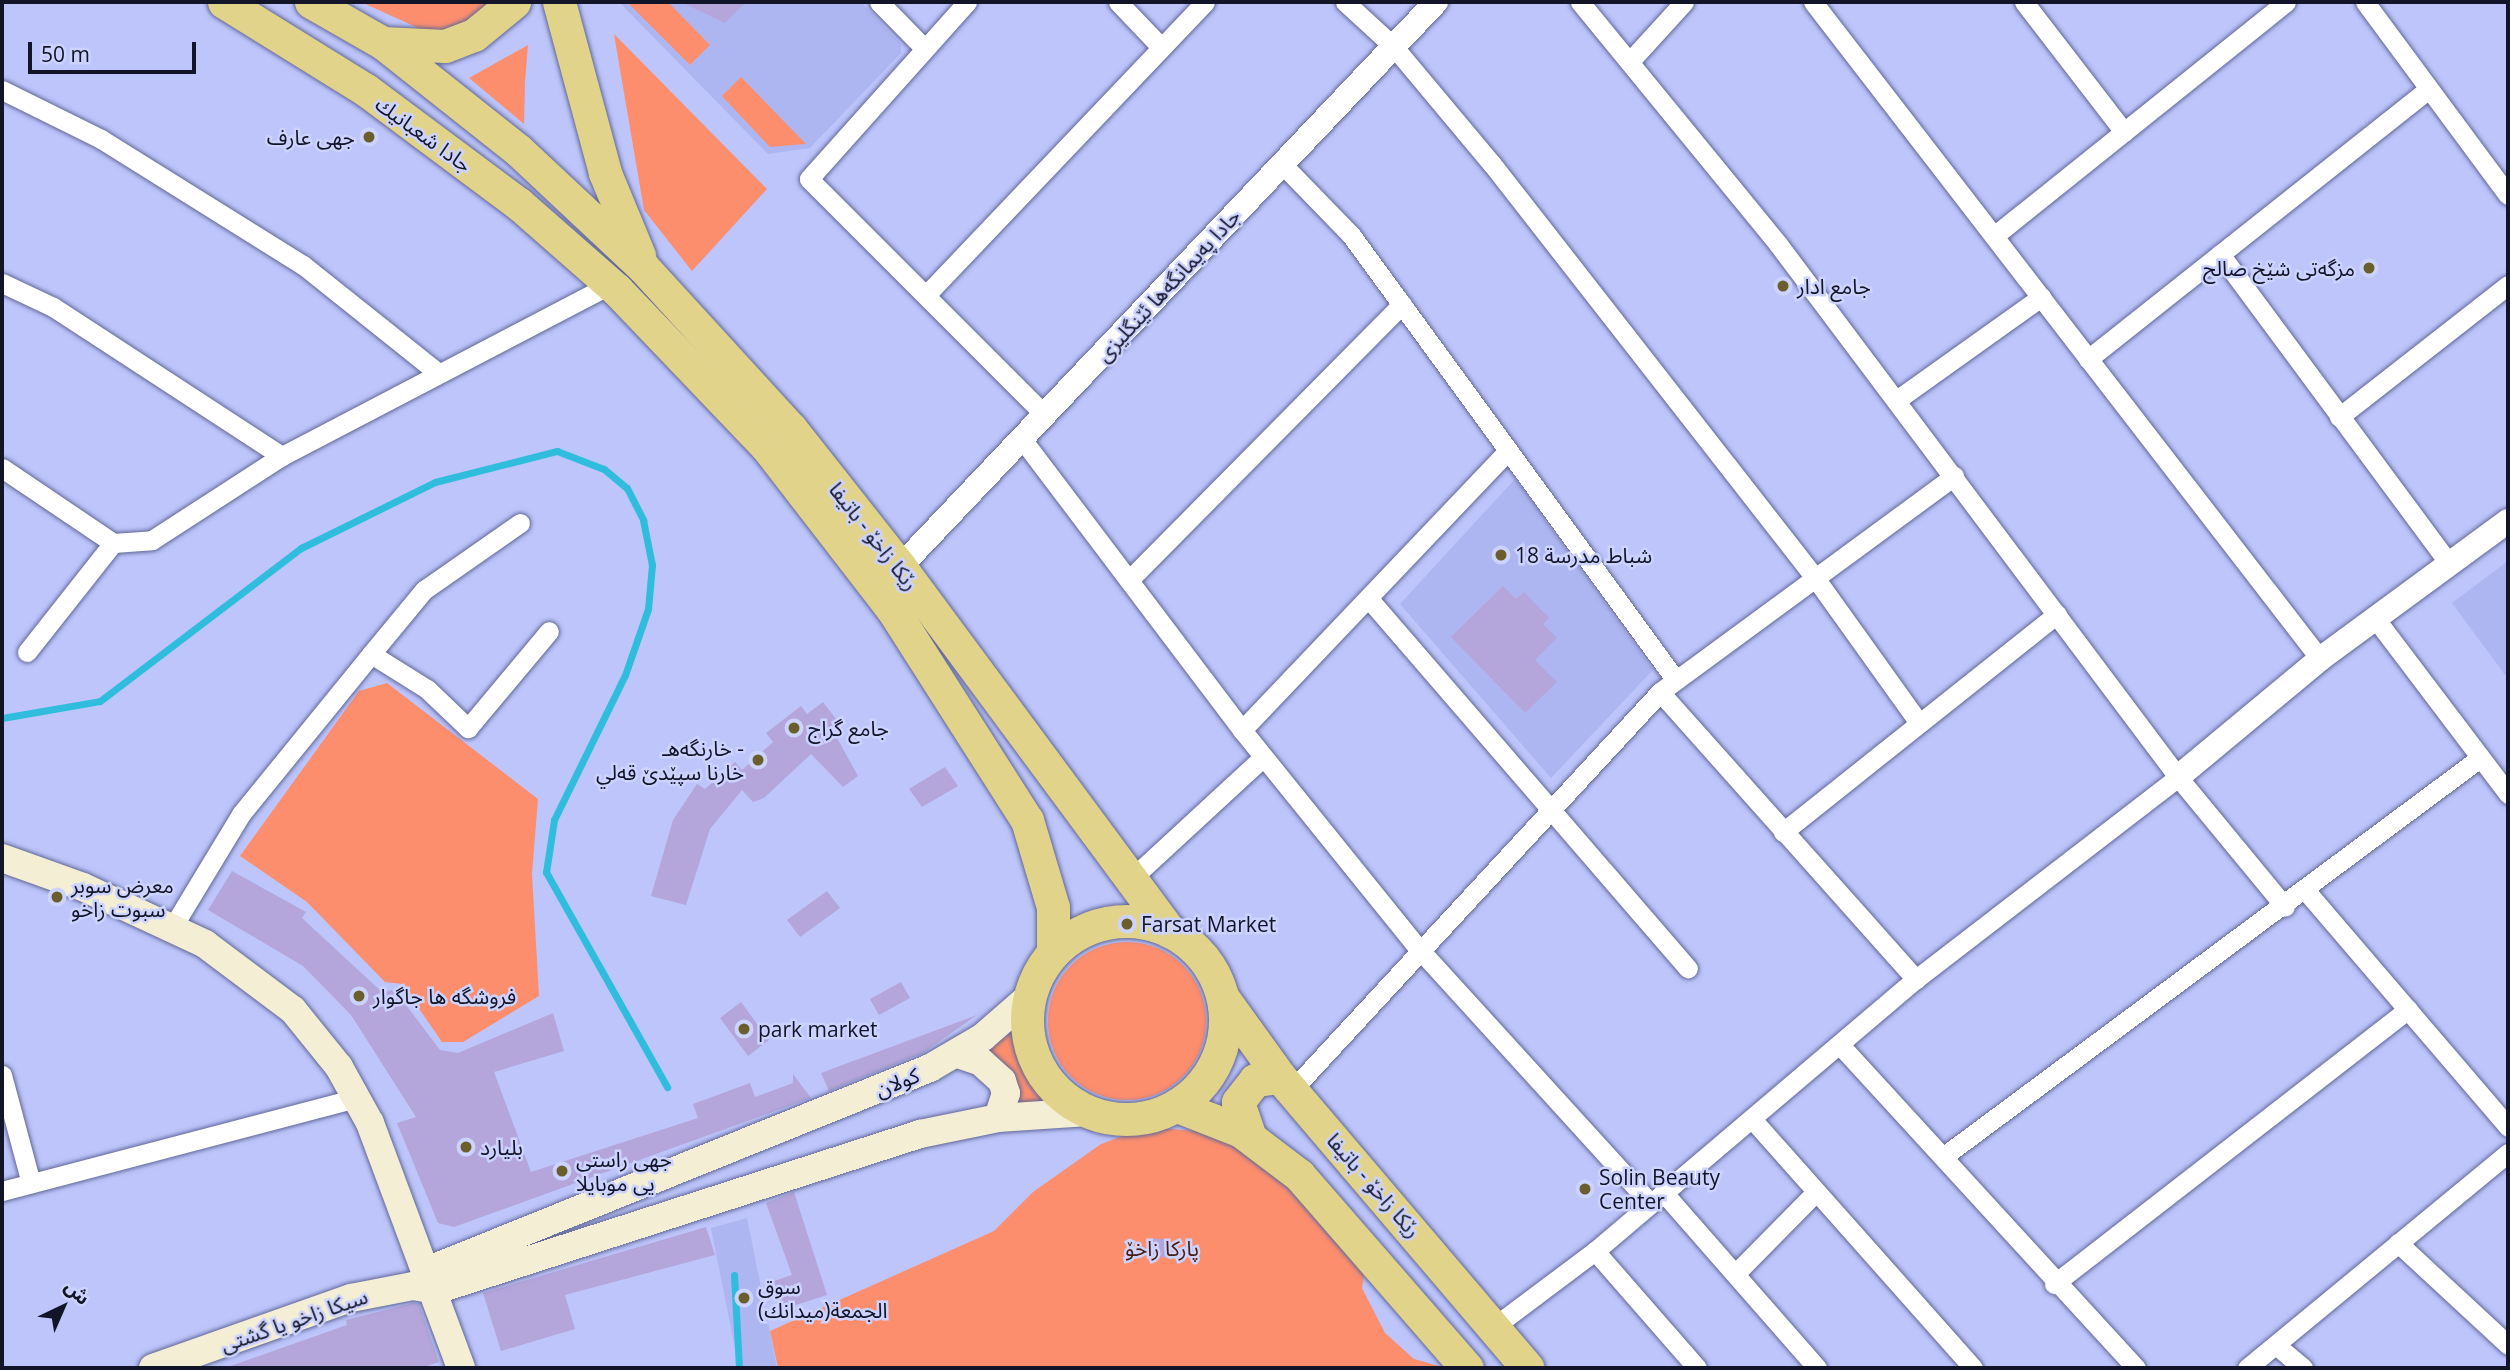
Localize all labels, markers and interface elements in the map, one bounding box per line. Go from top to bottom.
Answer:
scale bar [32,28,200,72]
text: 50 m [41,40,90,68]
street label: جادا شعبانيك [371,91,477,177]
place label: جهى عارف [267,124,355,150]
marker: جهى عارف [361,129,377,145]
street label: جادا په‌يمانگه‌ها ئێنگليزى [1091,203,1245,367]
place label: مزگەتی شێخ صالح [2203,255,2355,281]
marker: مزگەتی شێخ صالح [2361,260,2377,276]
place label: جامع ادار [1797,273,1871,299]
marker: جامع ادار [1775,278,1791,294]
street label: رێکا زاخۆ - باتیفا [824,477,924,595]
place label: 18 شباط مدرسة [1515,542,1652,568]
marker: 18 شباط مدرسة [1493,547,1509,563]
place label: جامع گراج [808,715,889,741]
marker: جامع گراج [786,720,802,736]
place label: خارنگه‌هـ - خارنا سپێدێ قه‌لي [596,735,744,785]
marker: خارنگه‌هـ - خارنا سپێدێ قه‌لي [750,752,766,768]
place label: معرض سوبر سبوت زاخو [71,872,174,922]
marker: معرض سوبر سبوت زاخو [49,889,65,905]
place label: Farsat Market [1141,911,1276,937]
marker: Farsat Market [1119,916,1135,932]
place label: فروشگه ها جاگوار [373,983,516,1009]
marker: فروشگه ها جاگوار [351,988,367,1004]
place label: park market [758,1016,878,1042]
marker: park market [736,1021,752,1037]
street label: كولان [871,1062,923,1102]
street label: رێکا زاخۆ - باتیفا [1322,1128,1426,1242]
place label: بليارد [480,1134,523,1160]
marker: بليارد [458,1139,474,1155]
place label: جهى راستى يى موبايلا [576,1146,672,1196]
marker: جهى راستى يى موبايلا [554,1163,570,1179]
place label: Solin Beauty Center [1599,1164,1720,1214]
marker: Solin Beauty Center [1577,1181,1593,1197]
park label: پارکا زاخۆ [1125,1235,1199,1261]
north arrow [28,1272,98,1342]
place label: سوق الجمعة(ميدانك) [758,1273,888,1323]
text: ش [59,1274,96,1310]
street label: سیکا زاخو یا گشتى [217,1283,371,1357]
marker: سوق الجمعة(ميدانك) [736,1290,752,1306]

